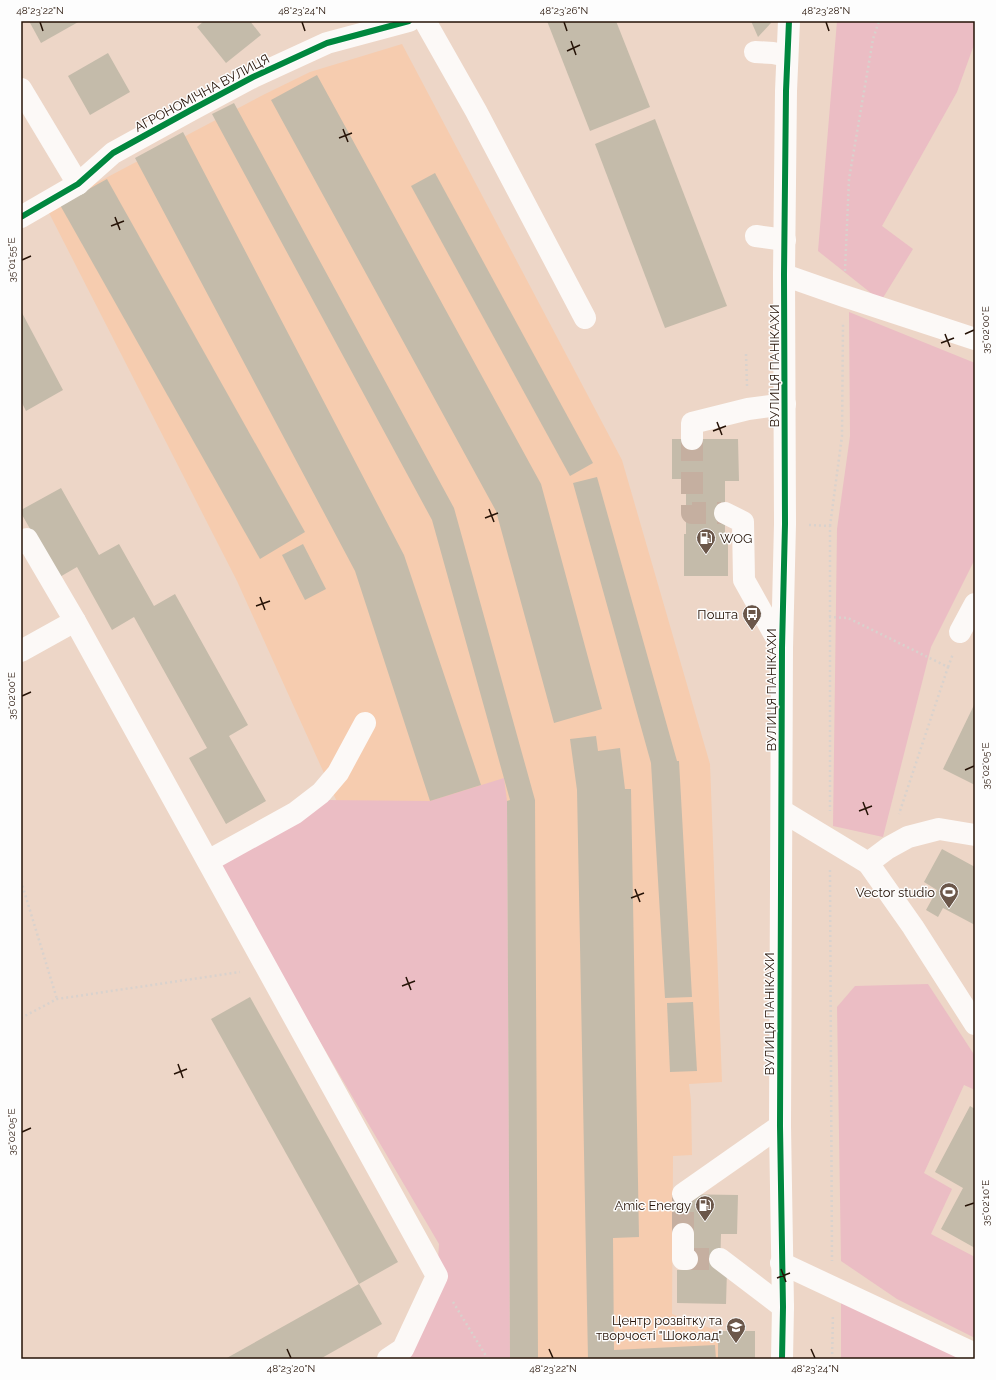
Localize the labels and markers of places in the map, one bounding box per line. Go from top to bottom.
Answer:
fuel station icon: WOG [695,527,717,555]
place label: WOG [720,531,752,546]
bus stop icon: Пошта [741,603,763,631]
place label: Пошта [697,607,738,622]
sports icon: Vector studio [938,881,960,909]
place label: Vector studio [856,885,935,900]
fuel station icon: Amic Energy [694,1194,716,1222]
place label: Amic Energy [614,1198,691,1213]
place label: Центр розвітку та творчості "Шоколад" [596,1313,722,1343]
school or university icon: Центр розвітку та творчості "Шоколад" [725,1316,747,1344]

